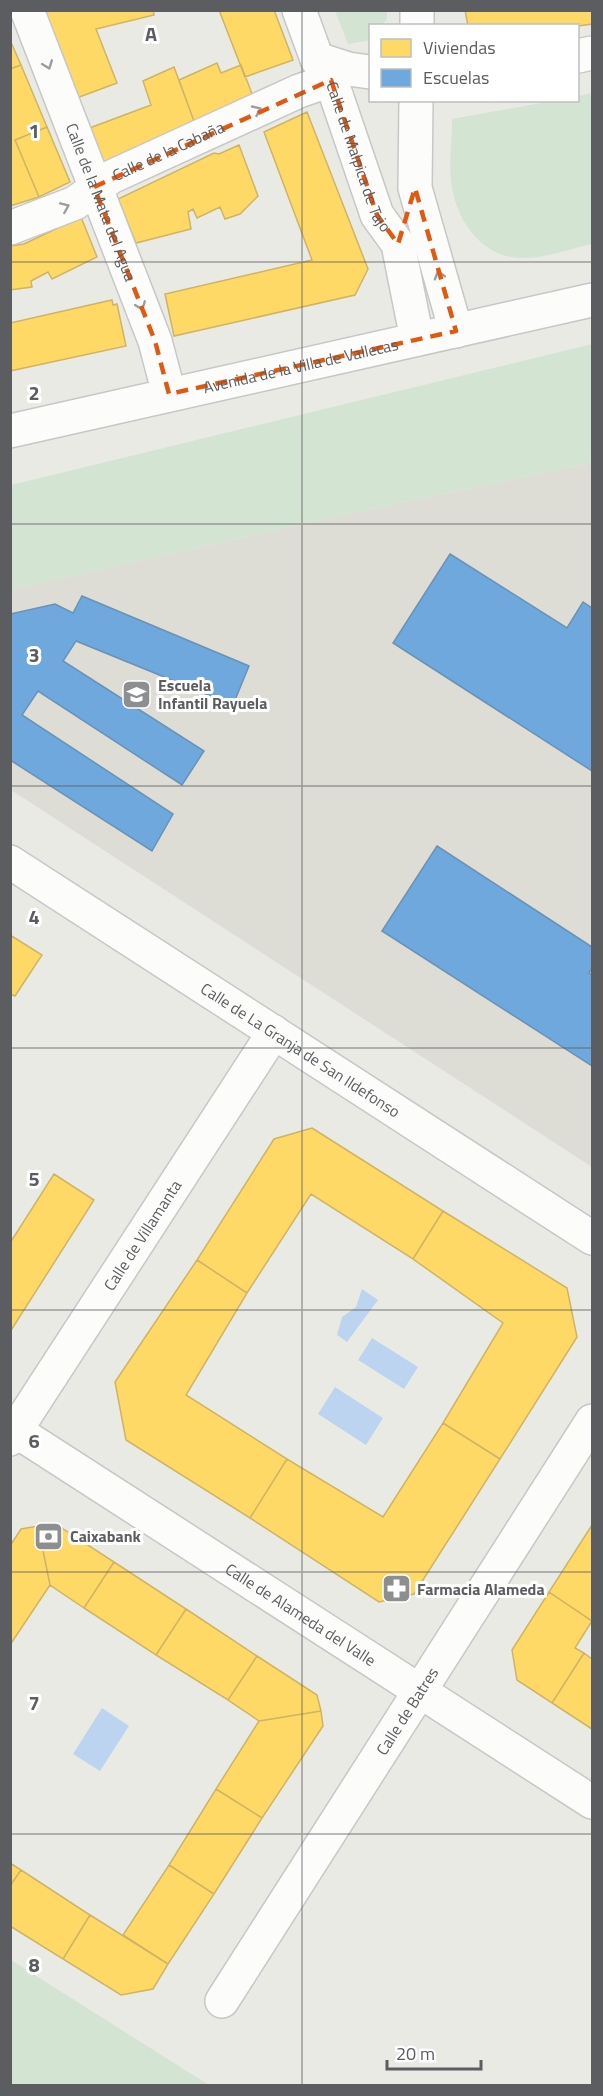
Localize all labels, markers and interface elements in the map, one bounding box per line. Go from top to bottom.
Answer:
text: A [145,18,157,49]
legend [369,24,579,102]
text: Viviendas [423,34,496,61]
one-way arrow [40,59,53,70]
text: Escuelas [423,64,489,91]
street label: Calle de Malpica de Tajo [320,78,397,237]
one-way arrow [251,106,262,118]
text: 1 [28,115,40,146]
street label: Calle de la Cabaña [108,115,228,187]
street label: Calle de la Mata del Agua [60,120,143,285]
one-way arrow [59,202,70,214]
one-way arrow [434,270,446,281]
one-way arrow [134,299,146,310]
street label: Avenida de la Villa de Vallecas [201,332,401,399]
text: 2 [28,377,40,408]
text: 3 [28,639,40,670]
place label: Escuela Infantil Rayuela [158,673,267,715]
school or university icon: Escuela Infantil Rayuela [121,678,153,710]
text: 4 [28,901,40,932]
street label: Calle de La Granja de San Ildefonso [196,976,405,1123]
text: 5 [28,1163,40,1194]
street label: Calle de Villamanta [97,1175,187,1295]
text: 6 [28,1425,40,1456]
bank icon: Caixabank [33,1520,65,1552]
place label: Caixabank [70,1524,141,1548]
street label: Calle de Alameda del Valle [221,1557,381,1672]
pharmacy icon: Farmacia Alameda [380,1573,412,1605]
place label: Farmacia Alameda [417,1577,545,1601]
street label: Calle de Batres [370,1662,444,1760]
text: 7 [28,1687,40,1718]
text: 8 [28,1949,40,1980]
scale bar [387,2033,482,2071]
text: 20 m [396,2040,435,2067]

